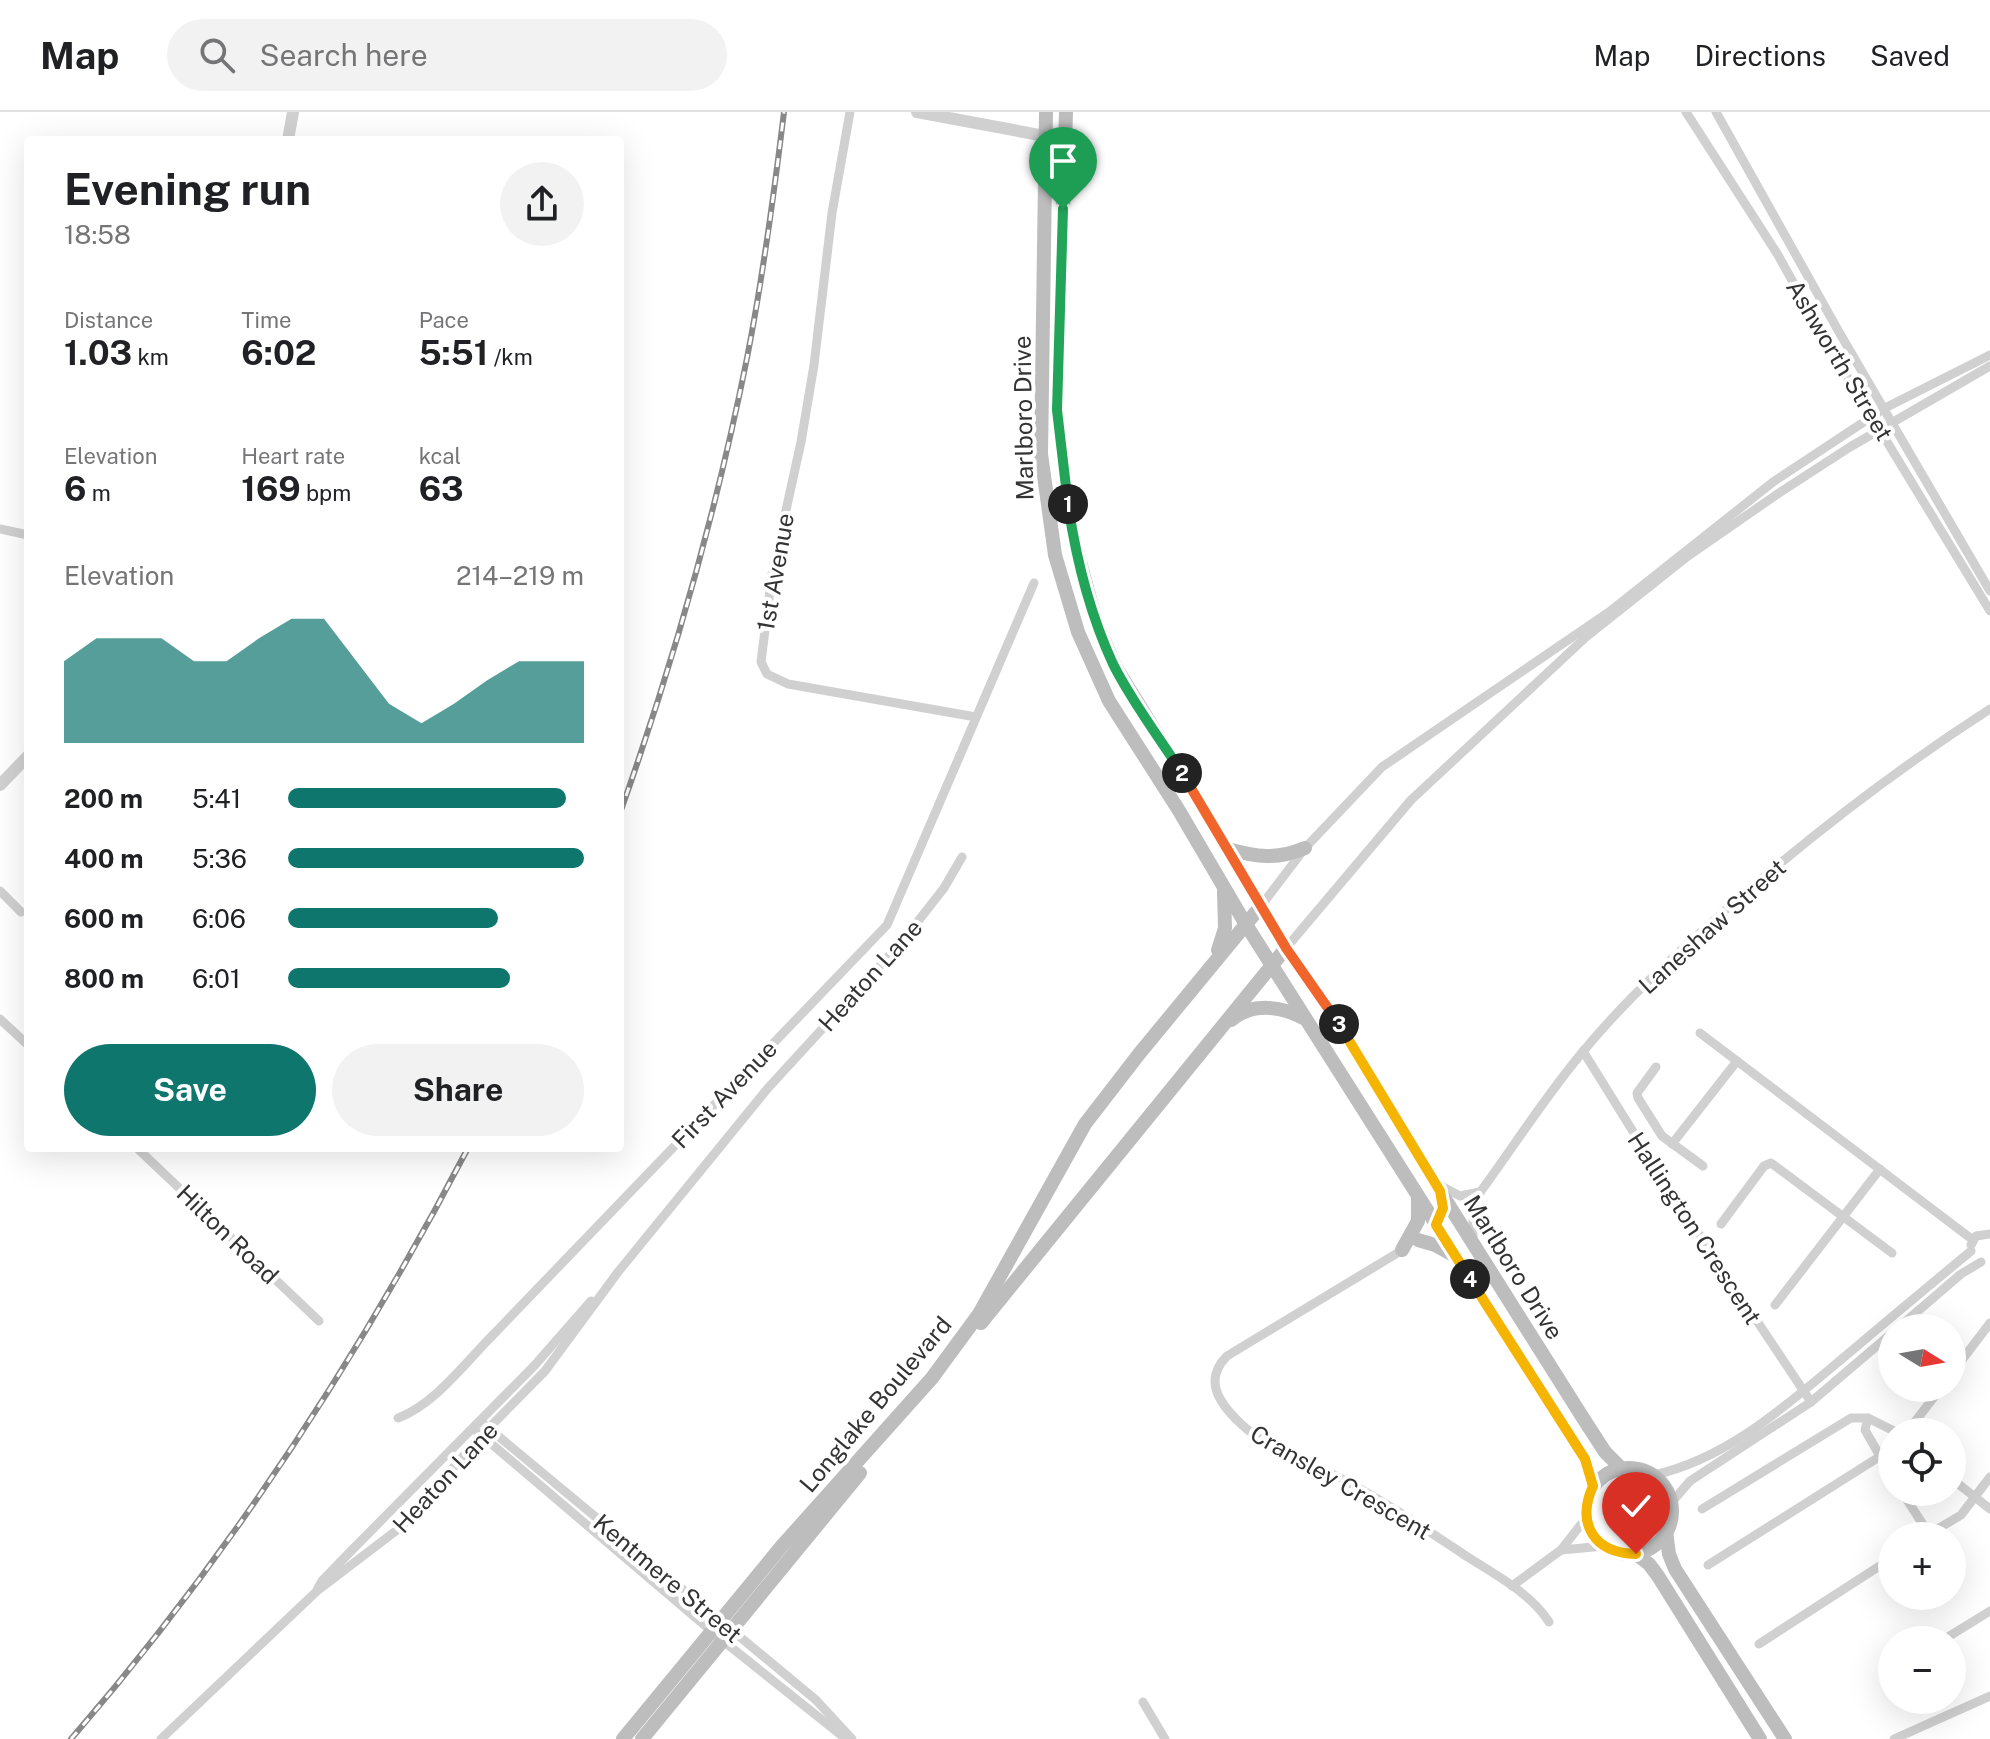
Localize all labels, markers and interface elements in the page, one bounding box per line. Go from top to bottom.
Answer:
search box [167,19,727,91]
text: Map [40,33,119,78]
icon: search [195,33,239,77]
text: Search here [259,37,428,73]
text: Map [1594,39,1650,72]
text: Directions [1694,39,1826,72]
text: Saved [1870,39,1950,72]
pin [1029,127,1097,209]
icon: arrive [1041,139,1085,183]
button: share [500,162,584,246]
text: Evening run [64,163,311,215]
text: 18:58 [64,219,131,250]
street label: Ashworth Street [1781,275,1899,445]
text: Distance [64,307,153,333]
text: Time [241,307,291,333]
text: Pace [419,307,469,333]
text: 1.03 [64,333,132,373]
text: 6:02 [241,333,316,373]
text: 5:51 [419,333,488,373]
street label: Marlboro Drive [1008,335,1038,501]
text: km [132,344,169,370]
text: /km [488,344,533,370]
text: Elevation [64,443,157,469]
text: Heart rate [241,443,345,469]
text: kcal [419,443,461,469]
text: 6 [64,469,86,509]
text: 169 [241,469,301,509]
text: 63 [419,469,464,509]
text: m [86,480,111,506]
text: bpm [301,480,351,506]
pin: 1 [1048,484,1088,524]
text: 1 [1063,491,1073,517]
street label: 1st Avenue [751,511,799,633]
text: Elevation [64,560,174,591]
text: 214–219 m [456,560,584,591]
pin: 2 [1162,753,1202,793]
text: 2 [1175,760,1189,786]
text: 200 m [64,783,143,814]
text: 5:41 [192,783,241,814]
text: 400 m [64,843,144,874]
text: 5:36 [192,843,247,874]
street label: Laneshaw Street [1633,853,1791,999]
text: 600 m [64,903,144,934]
text: 6:06 [192,903,246,934]
street label: Heaton Lane [812,913,928,1037]
text: 800 m [64,963,144,994]
text: 6:01 [192,963,241,994]
pin: 3 [1319,1004,1359,1044]
text: 3 [1332,1011,1346,1037]
street label: First Avenue [666,1034,782,1154]
button: Save [64,1044,316,1136]
button: Share [332,1044,584,1136]
street label: Hallington Crescent [1622,1127,1768,1329]
street label: Hilton Road [172,1179,284,1289]
street label: Marlboro Drive [1458,1190,1570,1344]
pin: 4 [1450,1259,1490,1299]
text: 4 [1463,1266,1477,1292]
street label: Longlake Boulevard [793,1310,957,1498]
north arrow [1878,1314,1966,1402]
map controls [1878,1314,1966,1714]
street label: Heaton Lane [387,1416,503,1538]
button: locate [1878,1418,1966,1506]
street label: Cransley Crescent [1246,1419,1436,1545]
pin [1602,1472,1670,1554]
icon: check [1614,1484,1658,1528]
street label: Kentmere Street [588,1508,748,1648]
button: + [1878,1522,1966,1610]
button: − [1878,1626,1966,1714]

